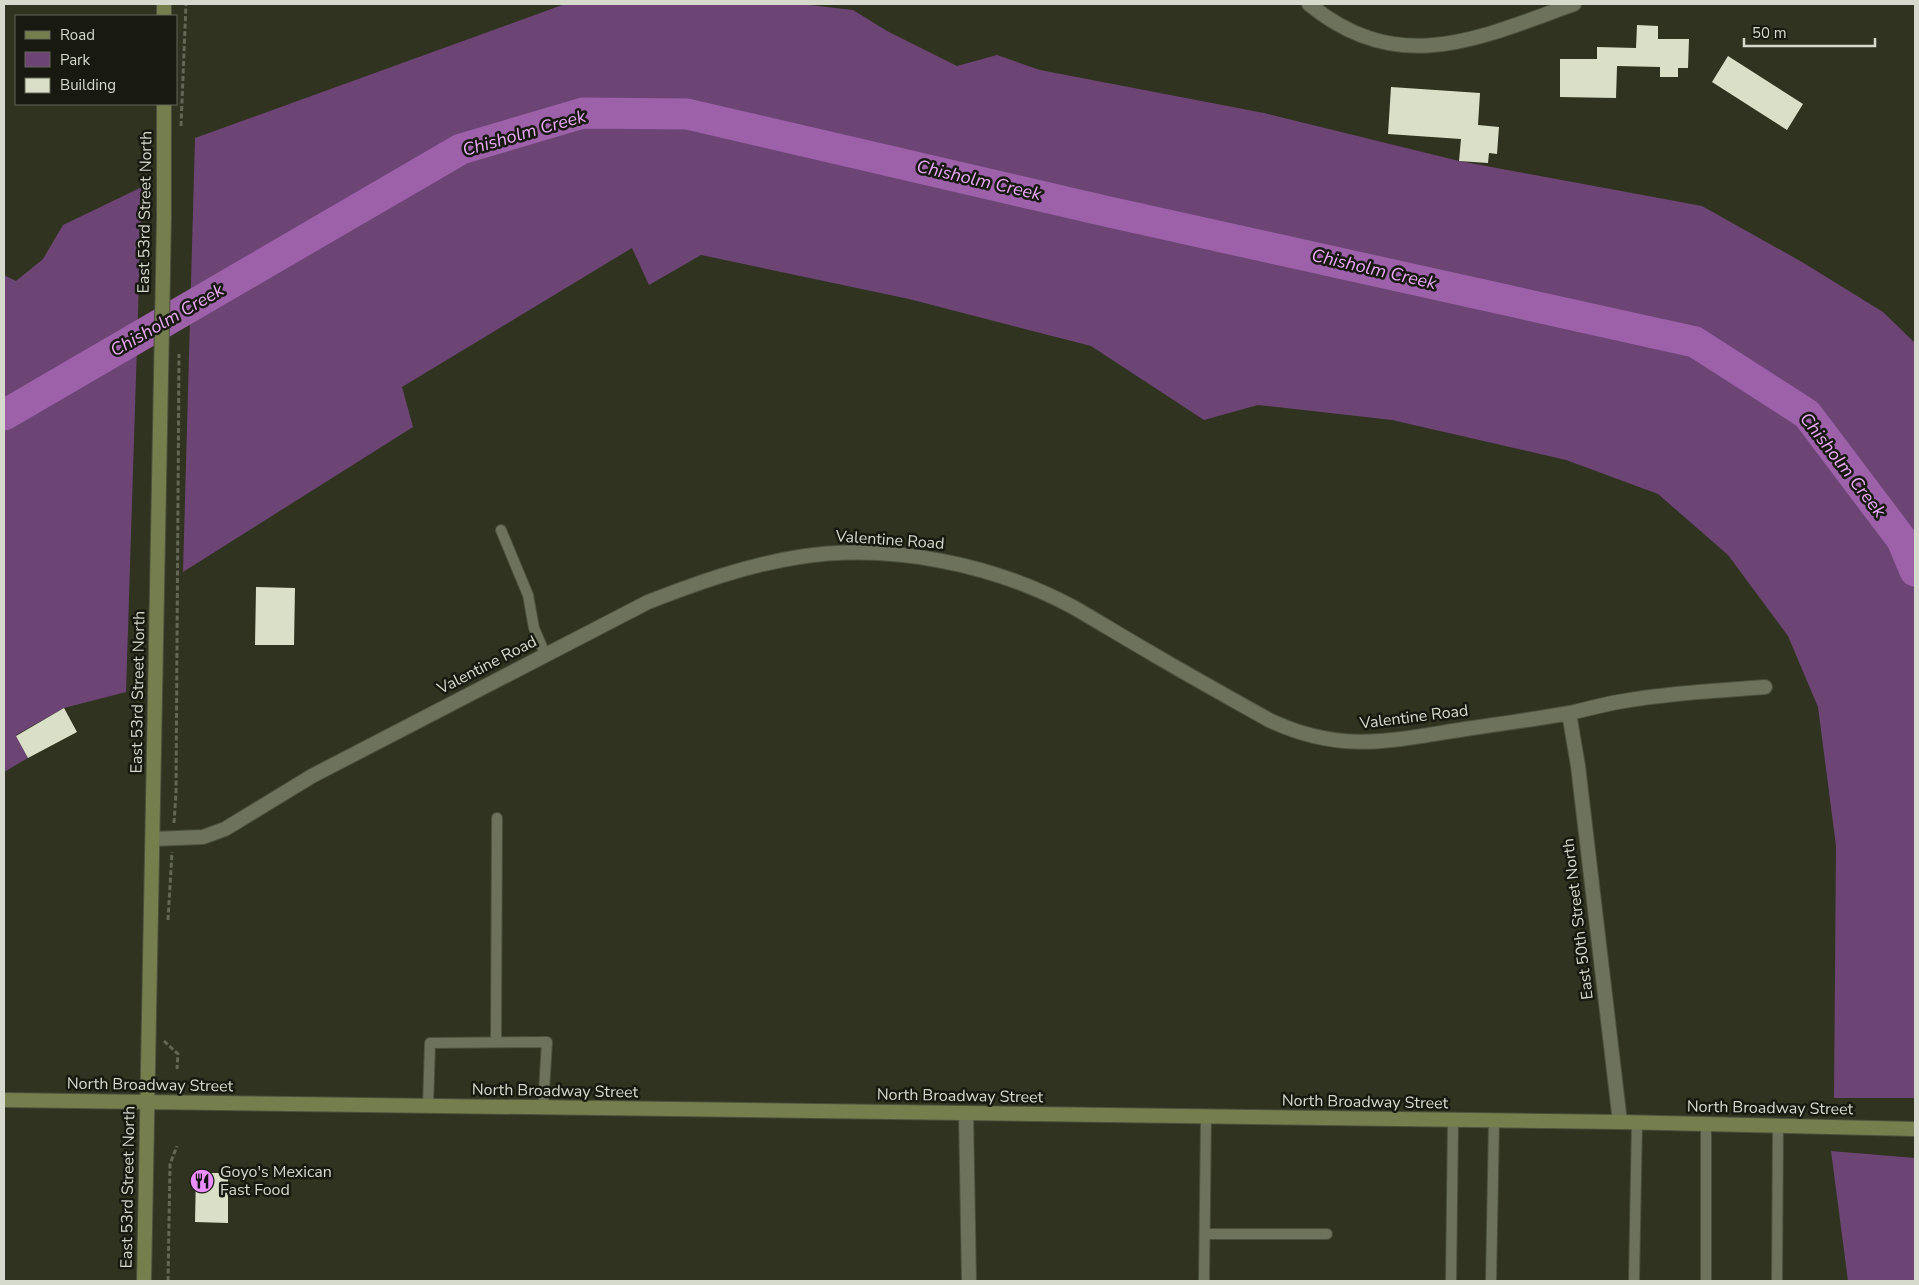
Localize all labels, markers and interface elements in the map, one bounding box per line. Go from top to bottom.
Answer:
legend [15,15,178,105]
scale bar [1744,15,1875,47]
text: 50 m [1752,23,1787,43]
text: Road [60,25,95,45]
text: Park [60,50,90,70]
text: Building [60,75,116,95]
water label: Chisholm Creek [459,104,589,162]
street label: East 53rd Street North [133,131,157,293]
water label: Chisholm Creek [914,154,1045,206]
water label: Chisholm Creek [1309,243,1440,295]
water label: Chisholm Creek [106,277,229,362]
water label: Chisholm Creek [1794,407,1892,523]
street label: Valentine Road [834,525,945,555]
street label: East 53rd Street North [126,611,150,773]
street label: Valentine Road [433,630,541,700]
street label: Valentine Road [1358,699,1469,735]
street label: East 50th Street North [1557,837,1599,1001]
street label: North Broadway Street [67,1073,234,1097]
street label: North Broadway Street [472,1079,639,1103]
street label: North Broadway Street [877,1084,1044,1108]
street label: North Broadway Street [1282,1090,1449,1114]
street label: North Broadway Street [1687,1096,1854,1120]
street label: East 53rd Street North [116,1106,140,1268]
place label: Goyo's Mexican Fast Food [220,1161,332,1201]
restaurant icon: Goyo's Mexican Fast Food [189,1168,215,1194]

